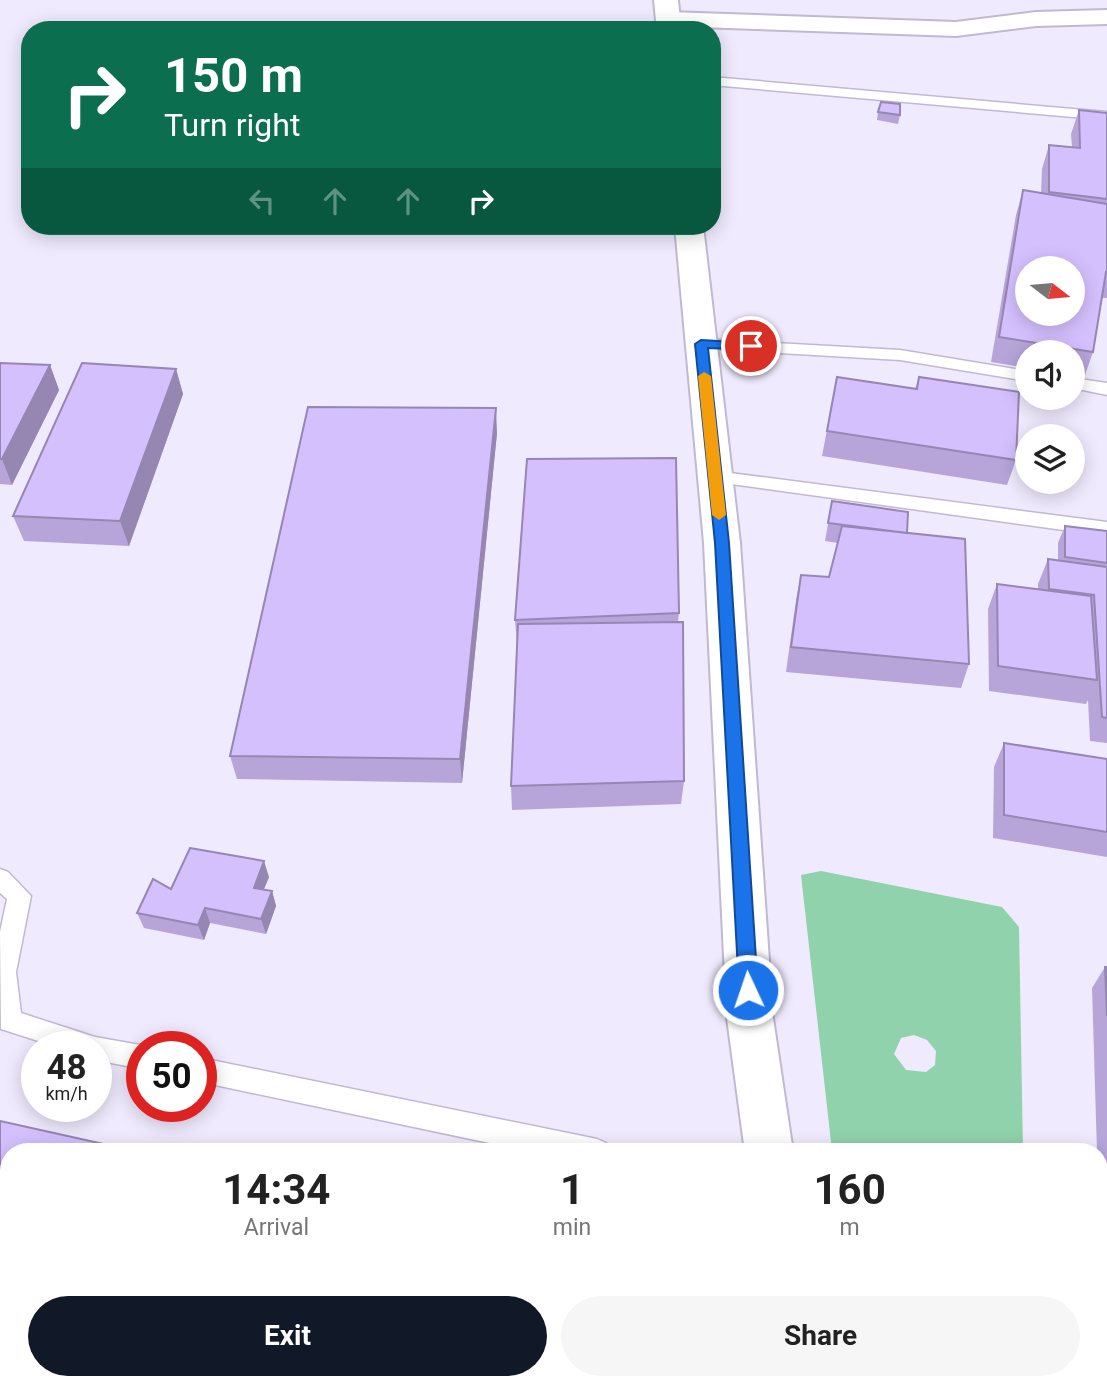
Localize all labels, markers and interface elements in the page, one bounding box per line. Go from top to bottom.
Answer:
text: 150 m [164,47,303,104]
icon: right [49,49,140,140]
text: Turn right [164,106,300,144]
icon: left [243,182,281,220]
icon: ahead [316,182,354,220]
icon: ahead [389,182,427,220]
icon: right [462,182,500,220]
north arrow [1015,256,1085,326]
map controls [1015,256,1085,494]
pin [721,316,781,376]
icon: arrive [732,327,770,365]
button: sound [1015,340,1085,410]
button: layers [1015,424,1085,494]
position arrow [711,953,785,1027]
speed limit sign: 50 [126,1031,217,1122]
text: 48 [46,1047,87,1088]
text: km/h [45,1083,88,1104]
text: 14:34 [222,1165,330,1214]
text: 1 [560,1165,584,1214]
text: 160 [813,1165,886,1214]
text: Arrival [244,1214,309,1241]
text: min [553,1214,591,1241]
text: m [840,1214,860,1241]
button: Exit [28,1296,547,1376]
button: Share [561,1296,1080,1376]

